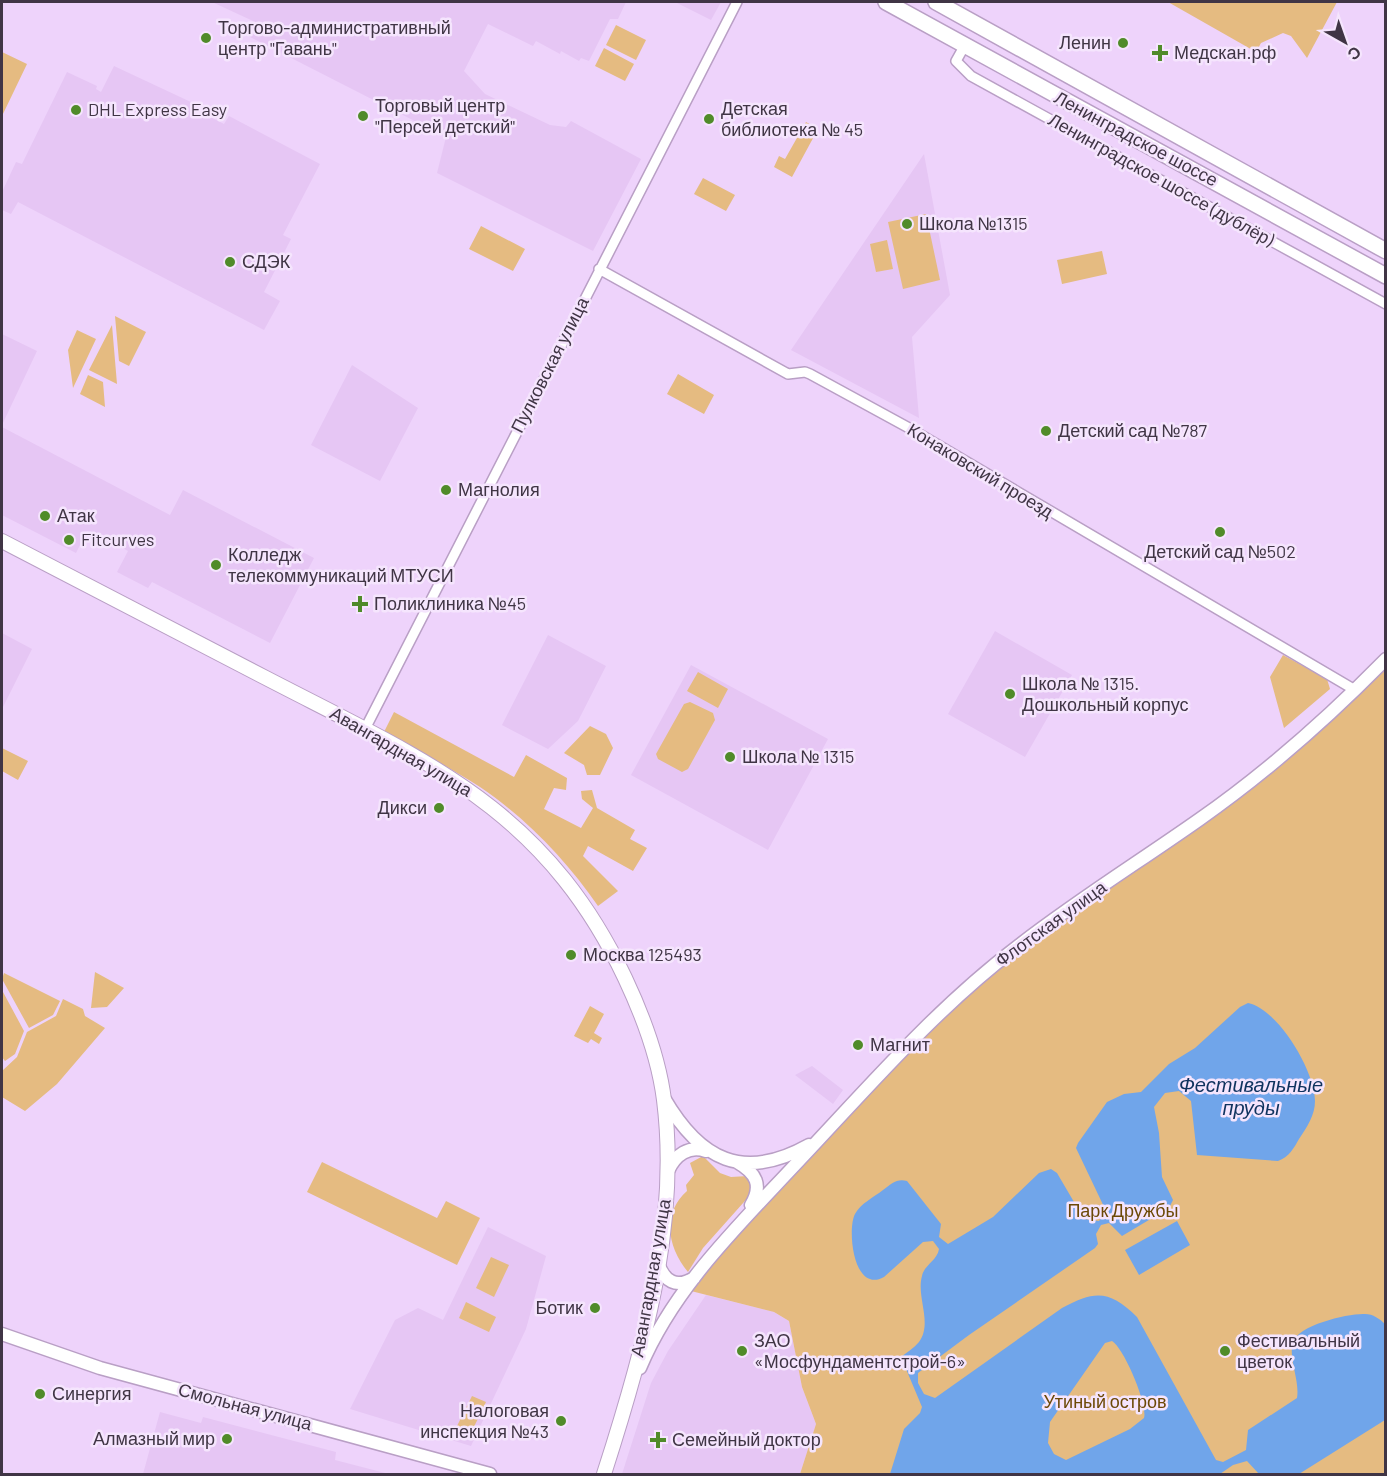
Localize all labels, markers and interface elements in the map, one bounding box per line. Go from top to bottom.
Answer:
north arrow [1315,12,1375,72]
place label: Торгово-административный центр "Гавань" [218,16,451,59]
marker: Торгово-административный центр "Гавань" [199,31,213,45]
place label: Ленин [1059,31,1111,53]
marker: Ленин [1116,36,1130,50]
place label: Медскан.рф [1174,41,1277,63]
text: С [1344,43,1365,65]
marker: Медскан.рф [1151,44,1169,62]
street label: Ленинградское шоссе [1051,86,1222,191]
place label: Торговый центр "Персей детский" [375,94,515,137]
place label: Детская библиотека № 45 [721,97,863,140]
place label: DHL Express Easy [88,98,227,120]
marker: DHL Express Easy [69,103,83,117]
street label: Ленинградское шоссе (дублёр) [1045,108,1278,251]
marker: Торговый центр "Персей детский" [356,109,370,123]
marker: Детская библиотека № 45 [702,112,716,126]
place label: Школа №1315 [919,212,1028,234]
marker: Школа №1315 [900,217,914,231]
place label: СДЭК [242,250,291,272]
marker: СДЭК [223,255,237,269]
street label: Пулковская улица [505,292,593,436]
street label: Конаковский проезд [904,418,1058,523]
place label: Детский сад №787 [1058,419,1208,441]
marker: Детский сад №787 [1039,424,1053,438]
place label: Магнолия [458,478,540,500]
marker: Магнолия [439,483,453,497]
place label: Атак [57,504,95,526]
marker: Атак [38,509,52,523]
marker: Детский сад №502 [1213,525,1227,539]
place label: Fitcurves [81,528,155,550]
marker: Fitcurves [62,533,76,547]
place label: Детский сад №502 [1144,540,1296,562]
place label: Колледж телекоммуникаций МТУСИ [228,543,454,586]
marker: Колледж телекоммуникаций МТУСИ [209,558,223,572]
place label: Поликлиника №45 [374,592,526,614]
marker: Поликлиника №45 [351,595,369,613]
place label: Школа № 1315. Дошкольный корпус [1022,672,1189,715]
marker: Школа № 1315. Дошкольный корпус [1003,687,1017,701]
street label: Авангардная улица [327,702,477,801]
place label: Школа № 1315 [742,745,854,767]
marker: Школа № 1315 [723,750,737,764]
place label: Дикси [378,796,427,818]
marker: Дикси [432,801,446,815]
street label: Флотская улица [991,875,1111,971]
place label: Москва 125493 [583,943,702,965]
marker: Москва 125493 [564,948,578,962]
place label: Магнит [870,1033,930,1055]
marker: Магнит [851,1038,865,1052]
water label: Фестивальные пруды [1179,1072,1323,1119]
street label: Авангардная улица [625,1196,675,1359]
park label: Парк Дружбы [1067,1199,1179,1221]
place label: Ботик [535,1296,583,1318]
marker: Ботик [588,1301,602,1315]
place label: ЗАО «Мосфундаментстрой-6» [754,1329,966,1372]
place label: Фестивальный цветок [1237,1329,1360,1372]
marker: ЗАО «Мосфундаментстрой-6» [735,1344,749,1358]
marker: Фестивальный цветок [1218,1344,1232,1358]
street label: Смольная улица [176,1378,316,1435]
place label: Синергия [52,1382,131,1404]
marker: Синергия [33,1387,47,1401]
park label: Утиный остров [1043,1390,1167,1412]
place label: Налоговая инспекция №43 [420,1399,549,1442]
marker: Налоговая инспекция №43 [554,1414,568,1428]
place label: Алмазный мир [93,1427,215,1449]
place label: Семейный доктор [672,1428,821,1450]
marker: Семейный доктор [649,1431,667,1449]
marker: Алмазный мир [220,1432,234,1446]

